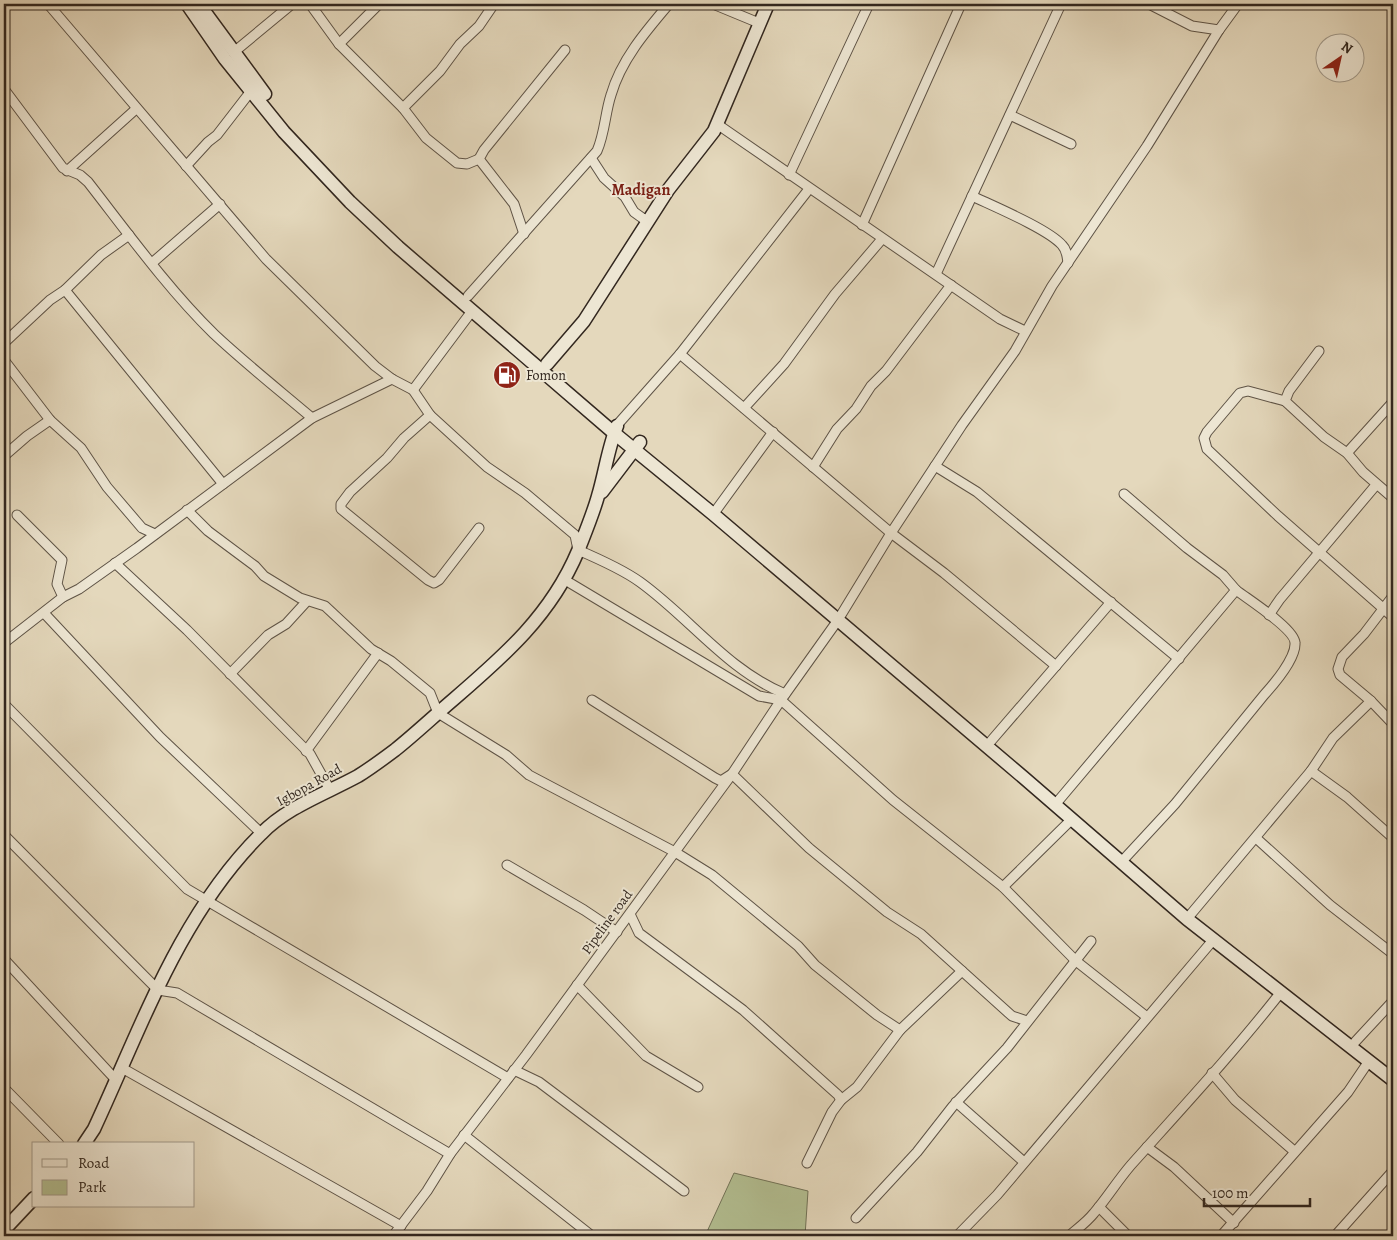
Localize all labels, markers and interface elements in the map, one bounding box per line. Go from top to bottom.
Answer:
north arrow [1314,32,1364,82]
text: N [1337,37,1357,58]
district label: Madigan [612,179,670,201]
fuel station icon: Fomon [492,360,522,390]
place label: Fomon [526,366,566,385]
street label: Igbopa Road [273,759,345,811]
street label: Pipeline road [577,885,637,958]
legend [32,1142,195,1208]
text: Road [78,1153,110,1173]
scale bar [1204,1175,1311,1207]
text: Park [78,1177,107,1197]
text: 100 m [1212,1183,1249,1203]

